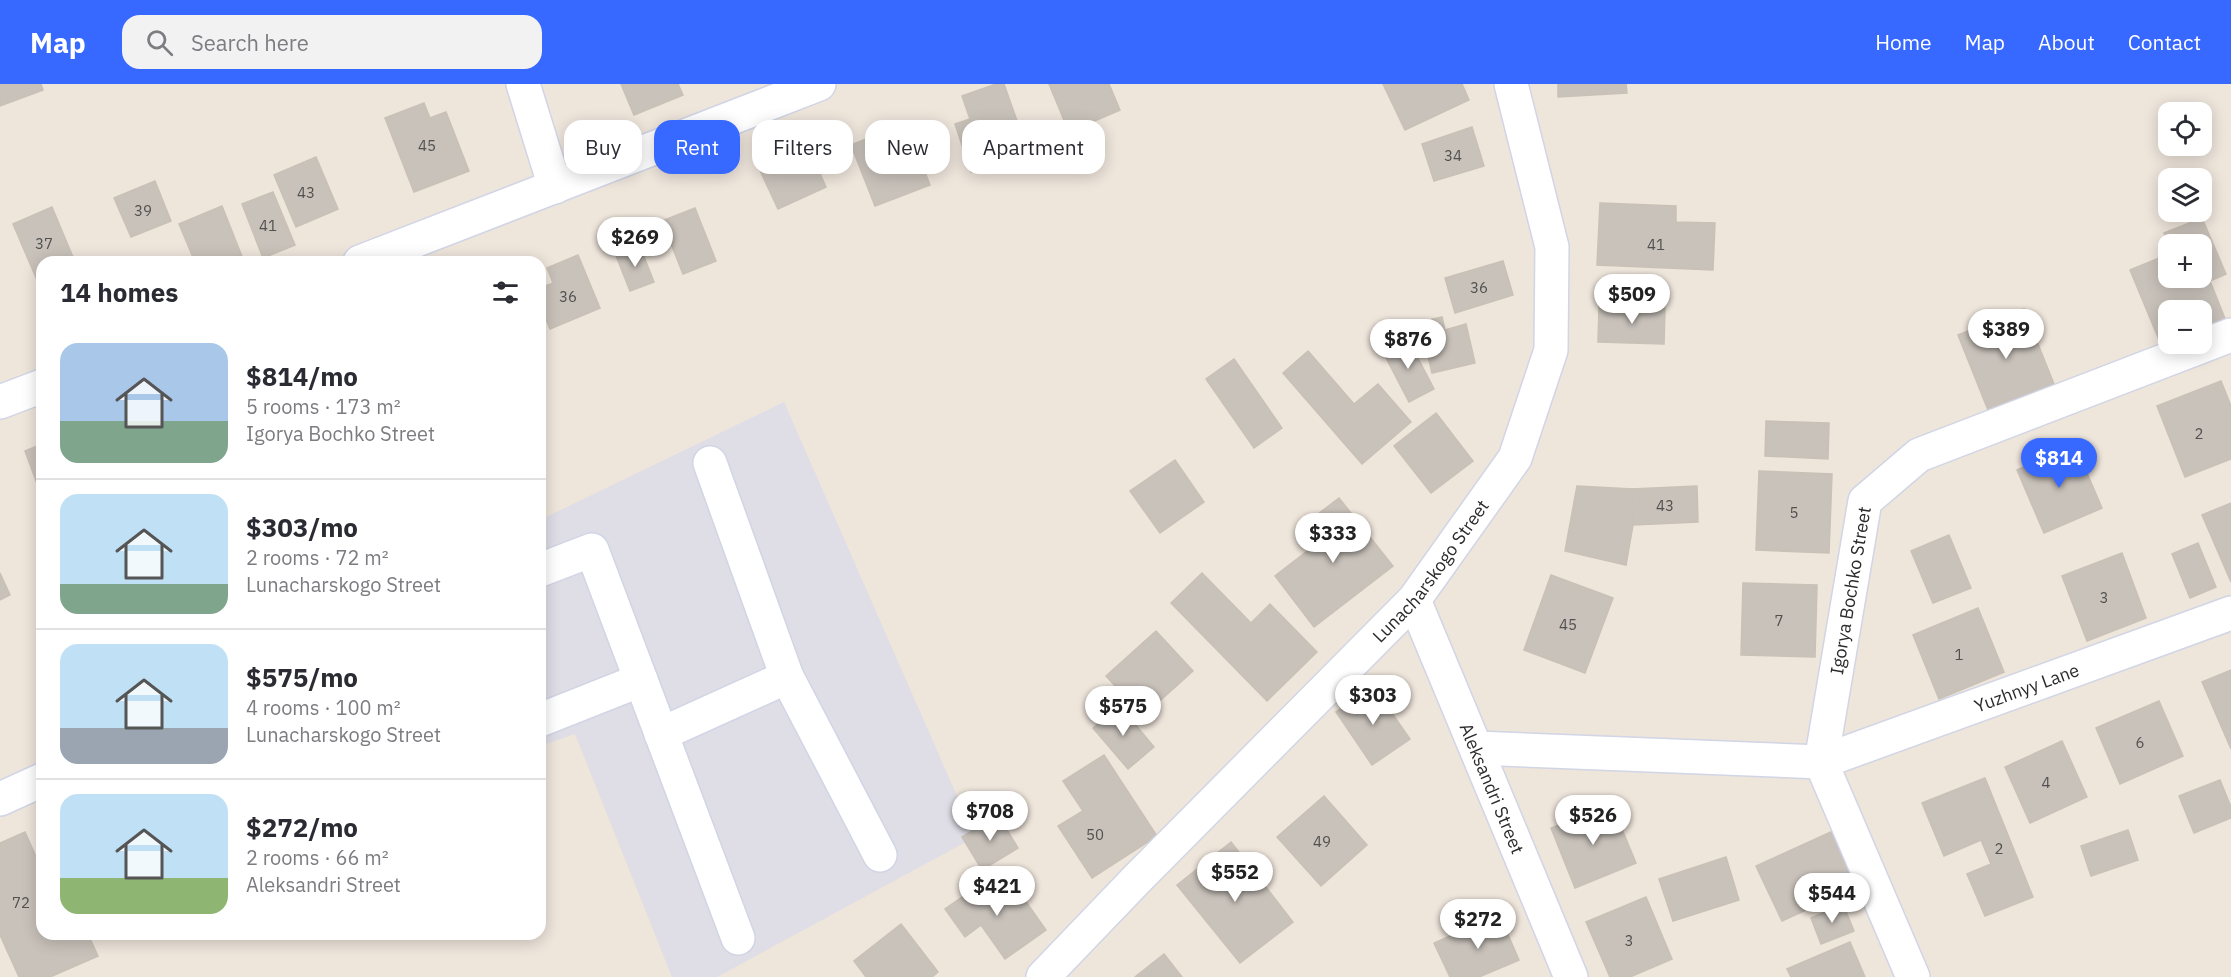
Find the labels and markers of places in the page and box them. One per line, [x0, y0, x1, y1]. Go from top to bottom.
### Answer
pin: $269 [599, 217, 671, 268]
pin: $509 [1596, 274, 1668, 325]
pin: $389 [1970, 309, 2042, 360]
pin: $876 [1372, 319, 1444, 370]
pin: $814 [2023, 438, 2095, 489]
pin: $333 [1297, 513, 1369, 564]
pin: $303 [1337, 675, 1409, 726]
pin: $575 [1087, 686, 1159, 737]
pin: $708 [954, 791, 1026, 842]
pin: $526 [1557, 795, 1629, 846]
pin: $552 [1199, 852, 1271, 903]
pin: $421 [961, 866, 1033, 917]
pin: $544 [1796, 873, 1868, 924]
pin: $272 [1442, 899, 1514, 950]

